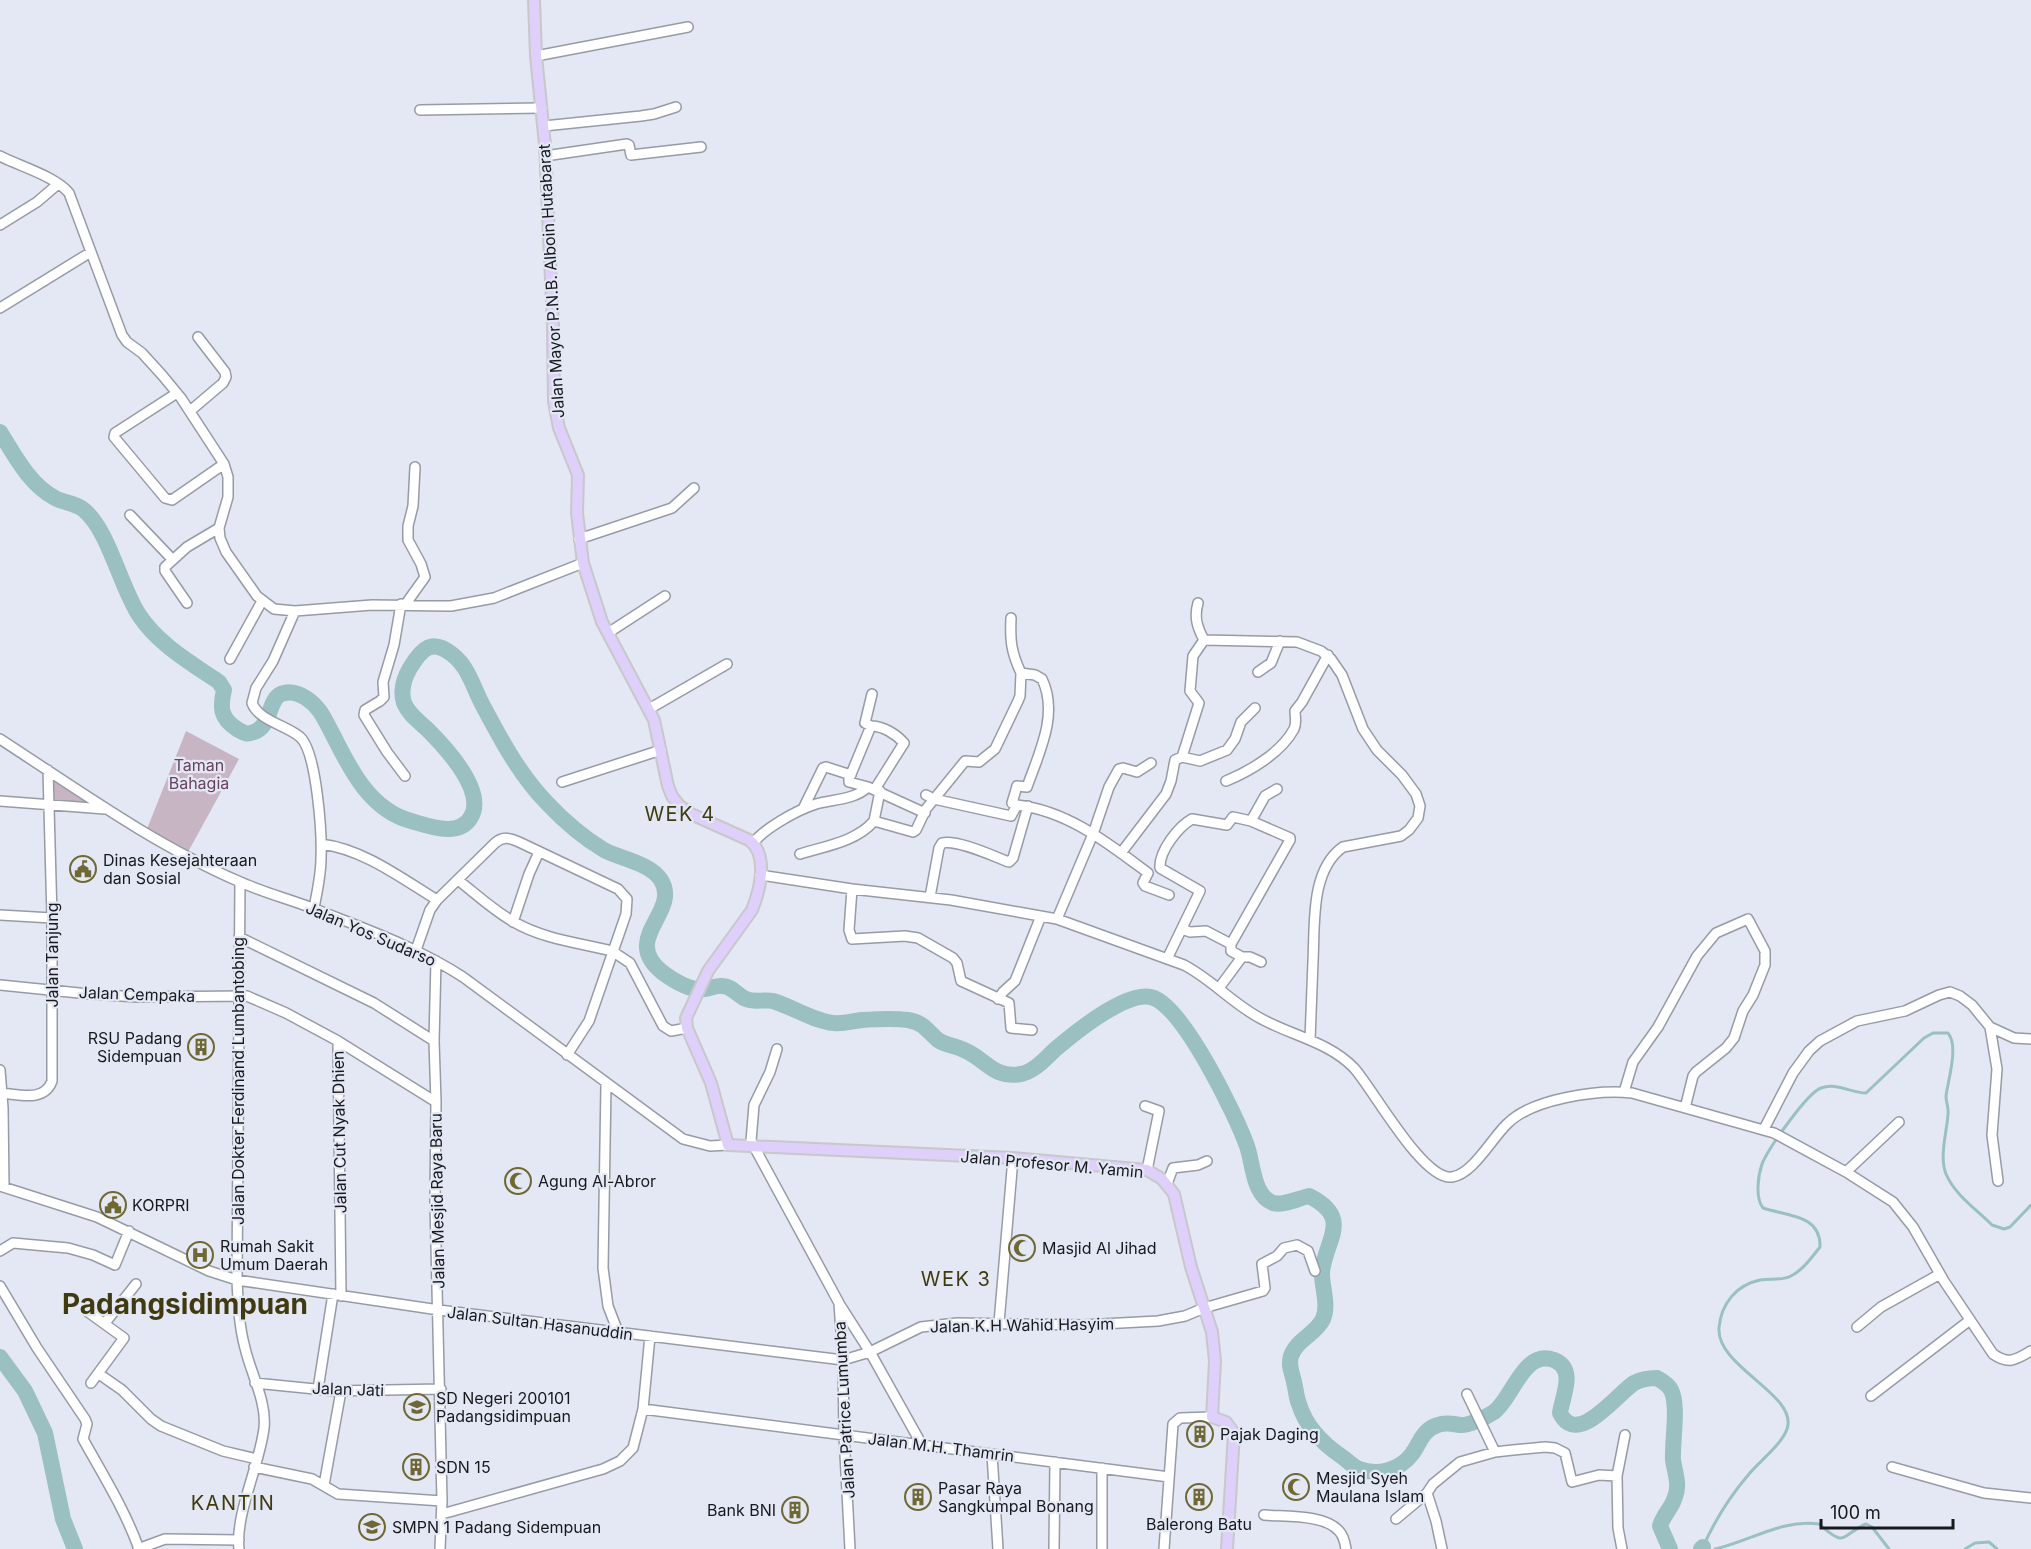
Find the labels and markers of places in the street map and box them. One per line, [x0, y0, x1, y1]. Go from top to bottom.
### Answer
place label: Dinas Kesejahteraan dan Sosial [103, 850, 257, 888]
public building icon: Dinas Kesejahteraan dan Sosial [68, 854, 98, 884]
place label: RSU Padang Sidempuan [88, 1028, 182, 1066]
building icon: RSU Padang Sidempuan [186, 1032, 216, 1062]
mosque icon: Agung Al-Abror [503, 1166, 533, 1196]
place label: Agung Al-Abror [538, 1171, 656, 1191]
public building icon: KORPRI [98, 1190, 128, 1220]
place label: KORPRI [132, 1195, 190, 1215]
mosque icon: Masjid Al Jihad [1007, 1233, 1037, 1263]
place label: Rumah Sakit Umum Daerah [220, 1236, 328, 1274]
place label: Masjid Al Jihad [1042, 1238, 1157, 1258]
hospital icon: Rumah Sakit Umum Daerah [185, 1240, 215, 1270]
place label: SD Negeri 200101 Padangsidimpuan [436, 1388, 571, 1426]
school or university icon: SD Negeri 200101 Padangsidimpuan [402, 1392, 432, 1422]
building icon: Pajak Daging [1185, 1419, 1215, 1449]
place label: Pajak Daging [1220, 1424, 1319, 1444]
building icon: SDN 15 [401, 1452, 431, 1482]
place label: SDN 15 [436, 1457, 491, 1477]
place label: Mesjid Syeh Maulana Islam [1316, 1468, 1424, 1506]
mosque icon: Mesjid Syeh Maulana Islam [1281, 1472, 1311, 1502]
place label: Pasar Raya Sangkumpal Bonang [938, 1478, 1094, 1516]
building icon: Pasar Raya Sangkumpal Bonang [903, 1482, 933, 1512]
building icon: Balerong Batu [1184, 1482, 1214, 1512]
building icon: Bank BNI [780, 1495, 810, 1525]
place label: Bank BNI [707, 1500, 776, 1520]
school or university icon: SMPN 1 Padang Sidempuan [357, 1512, 387, 1542]
place label: Balerong Batu [1146, 1514, 1252, 1534]
place label: SMPN 1 Padang Sidempuan [392, 1517, 601, 1537]

